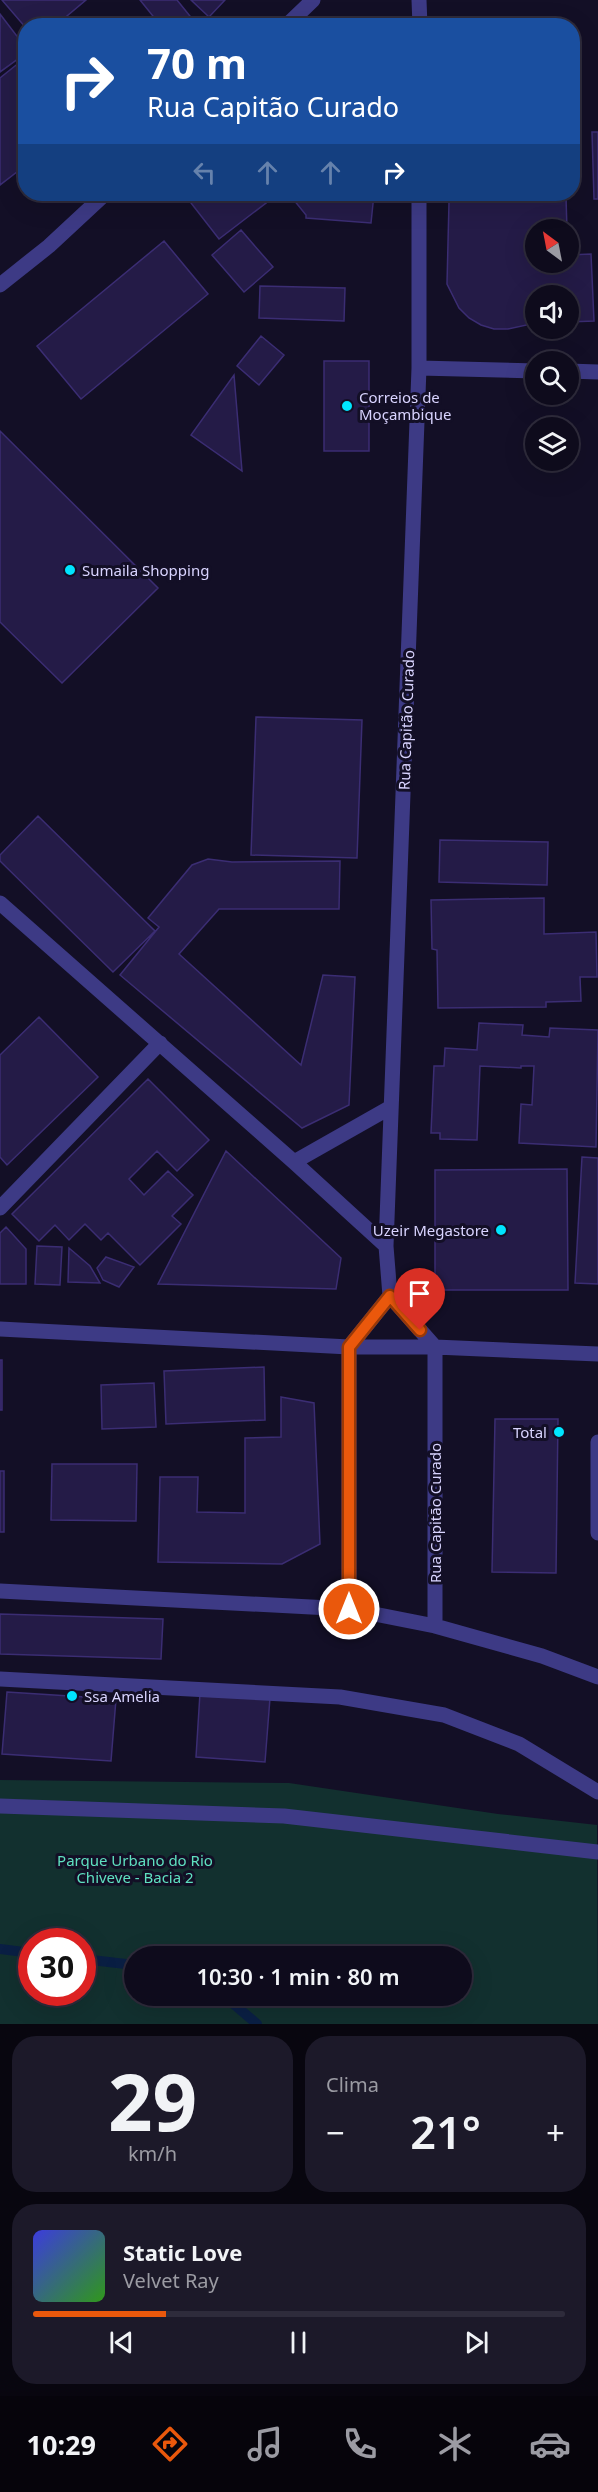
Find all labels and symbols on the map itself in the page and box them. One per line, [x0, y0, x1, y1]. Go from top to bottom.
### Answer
north arrow [525, 219, 579, 273]
place label: Correios de Moçambique [359, 387, 451, 424]
marker: Correios de Moçambique [340, 399, 354, 413]
place label: Sumaila Shopping [82, 560, 209, 580]
marker: Sumaila Shopping [63, 563, 77, 577]
street label: Rua Capitão Curado [394, 650, 418, 790]
place label: Uzeir Megastore [373, 1220, 489, 1240]
marker: Uzeir Megastore [494, 1223, 508, 1237]
pin [394, 1268, 445, 1330]
place label: Total [513, 1422, 547, 1442]
marker: Total [552, 1425, 566, 1439]
street label: Rua Capitão Curado [425, 1443, 445, 1583]
position arrow [317, 1577, 381, 1641]
place label: Ssa Amelia [84, 1686, 160, 1706]
marker: Ssa Amelia [65, 1689, 79, 1703]
park label: Parque Urbano do Rio Chiveve - Bacia 2 [57, 1850, 213, 1887]
speed limit sign: 30 [18, 1928, 96, 2006]

